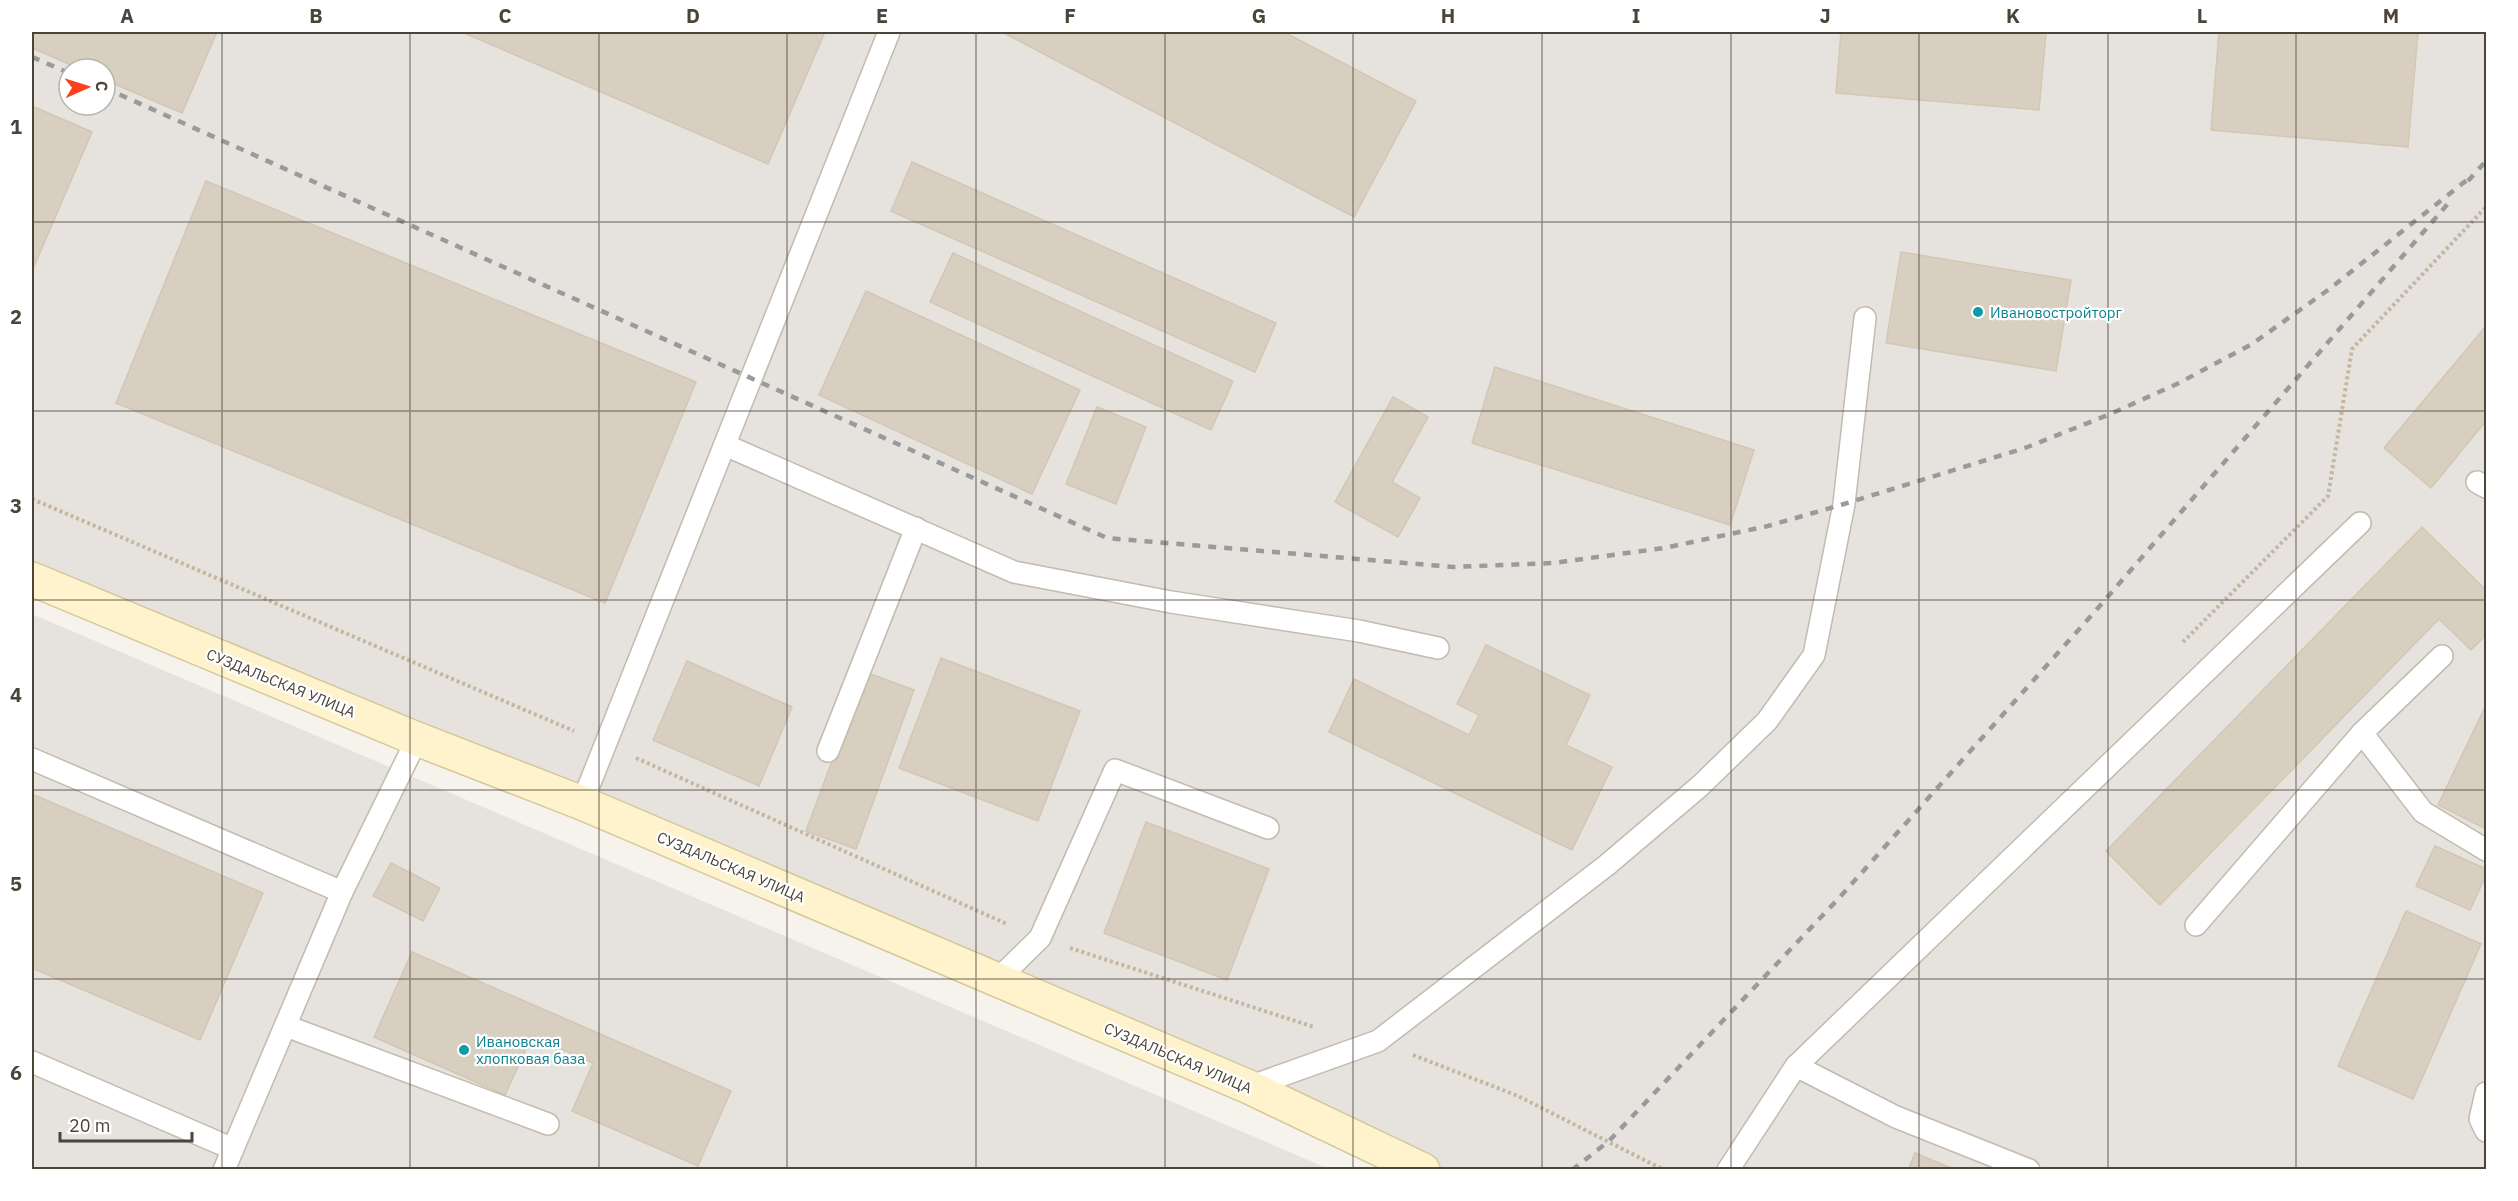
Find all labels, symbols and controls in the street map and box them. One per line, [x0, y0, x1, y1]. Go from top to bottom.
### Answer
text: A [120, 2, 134, 29]
text: B [309, 2, 323, 29]
text: C [498, 2, 512, 29]
text: D [686, 2, 700, 29]
text: E [876, 2, 888, 29]
text: F [1064, 2, 1076, 29]
text: G [1252, 2, 1266, 29]
text: H [1441, 2, 1455, 29]
text: I [1632, 2, 1640, 29]
text: J [1819, 2, 1831, 29]
text: K [2006, 2, 2020, 29]
text: L [2197, 2, 2207, 29]
text: M [2383, 2, 2399, 29]
north arrow [57, 57, 117, 117]
text: С [92, 80, 112, 92]
text: 1 [10, 113, 22, 140]
text: 2 [10, 303, 22, 330]
place label: Ивановостройторг [1990, 303, 2122, 322]
marker: Ивановостройторг [1971, 305, 1985, 319]
text: 3 [10, 492, 22, 519]
street label: СУЗДАЛЬСКАЯ УЛИЦА [204, 644, 359, 722]
text: 4 [10, 681, 22, 708]
street label: СУЗДАЛЬСКАЯ УЛИЦА [654, 827, 808, 907]
text: 5 [10, 870, 22, 897]
street label: СУЗДАЛЬСКАЯ УЛИЦА [1101, 1018, 1255, 1098]
place label: Ивановская хлопковая база [476, 1032, 585, 1068]
marker: Ивановская хлопковая база [457, 1043, 471, 1057]
text: 6 [10, 1059, 22, 1086]
scale bar [60, 1105, 192, 1143]
text: 20 m [69, 1114, 111, 1137]

